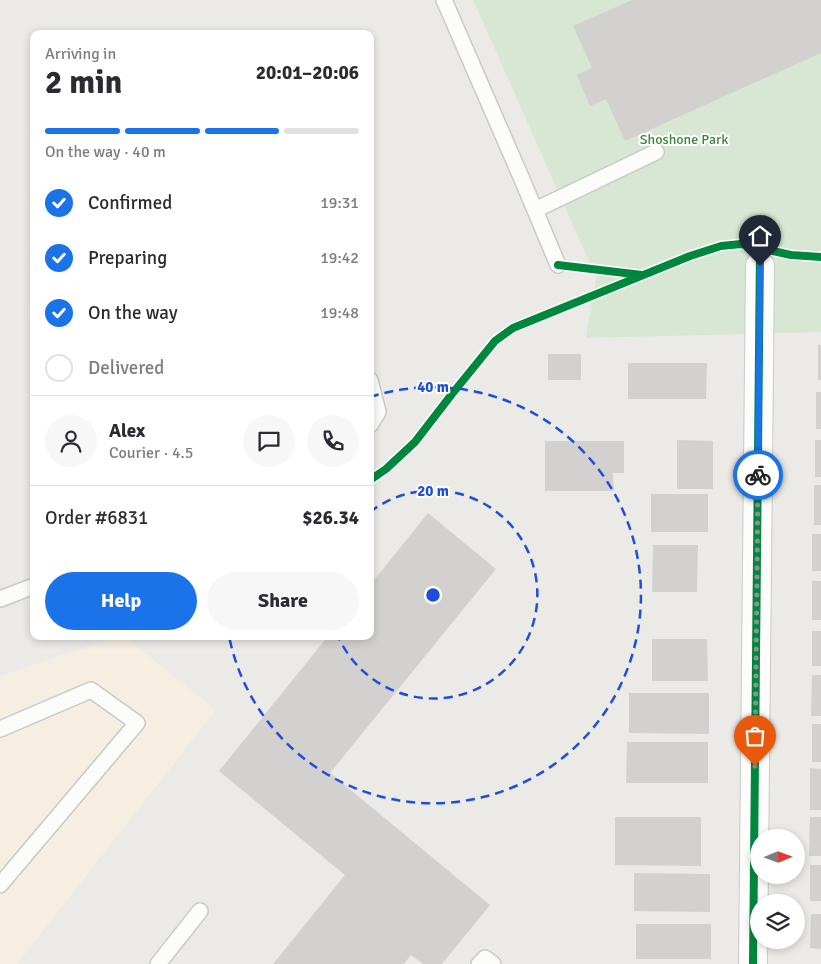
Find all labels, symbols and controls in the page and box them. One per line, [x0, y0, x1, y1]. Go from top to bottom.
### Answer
text: Arriving in [45, 44, 116, 64]
text: 20:01–20:06 [256, 61, 359, 85]
text: 2 min [45, 63, 122, 102]
park label: Shoshone Park [640, 131, 728, 148]
text: On the way · 40 m [45, 142, 166, 162]
icon: check [45, 189, 73, 217]
text: Confirmed [88, 191, 172, 215]
text: 19:31 [320, 193, 359, 213]
pin [739, 215, 781, 266]
icon: home [746, 222, 774, 250]
icon: check [45, 244, 73, 272]
text: Preparing [88, 246, 167, 270]
text: 19:42 [320, 248, 359, 268]
icon: check [45, 299, 73, 327]
text: On the way [88, 301, 178, 325]
text: 19:48 [320, 303, 359, 323]
text: Delivered [88, 356, 164, 380]
text: 40 m [417, 378, 449, 396]
button: person [45, 415, 97, 467]
button: chat [243, 415, 295, 467]
button: phone [307, 415, 359, 467]
text: Alex [109, 419, 145, 443]
text: Courier · 4.5 [109, 443, 193, 463]
courier [733, 450, 783, 500]
icon: bike [744, 461, 772, 489]
text: 20 m [417, 482, 449, 500]
text: Order #6831 [45, 506, 148, 530]
text: $26.34 [302, 506, 359, 530]
button: Help [45, 572, 197, 630]
button: Share [207, 572, 359, 630]
centre of rings [424, 586, 442, 604]
pin [734, 715, 776, 766]
icon: bag [741, 722, 769, 750]
north arrow [750, 829, 805, 884]
map controls [750, 829, 805, 949]
button: layers [750, 894, 805, 949]

